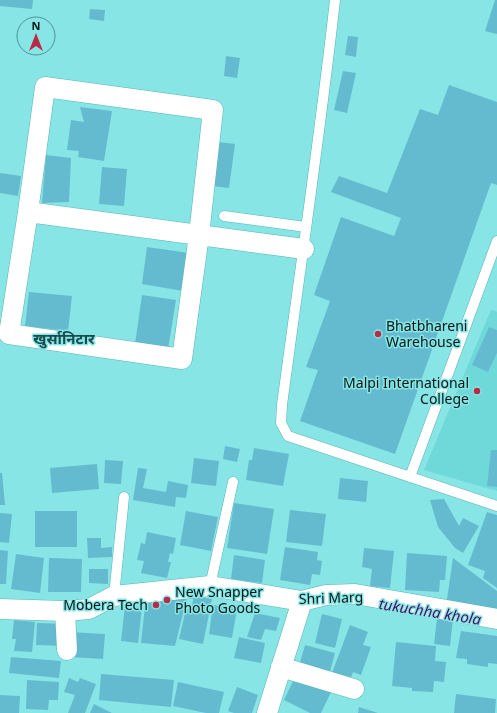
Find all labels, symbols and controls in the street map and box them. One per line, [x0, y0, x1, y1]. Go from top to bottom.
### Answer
north arrow [16, 16, 56, 56]
text: N [32, 18, 40, 33]
place label: Bhatbhareni Warehouse [386, 316, 467, 351]
district label: खुर्सानिटार [33, 328, 95, 349]
marker: Bhatbhareni Warehouse [373, 329, 383, 339]
place label: Malpi International College [343, 373, 469, 408]
marker: Malpi International College [472, 386, 482, 396]
place label: New Snapper Photo Goods [175, 582, 263, 617]
street label: Shri Marg [299, 587, 363, 608]
water label: tukuchha khola [378, 593, 483, 629]
place label: Mobera Tech [63, 595, 148, 614]
marker: New Snapper Photo Goods [162, 595, 172, 605]
marker: Mobera Tech [151, 600, 161, 610]

